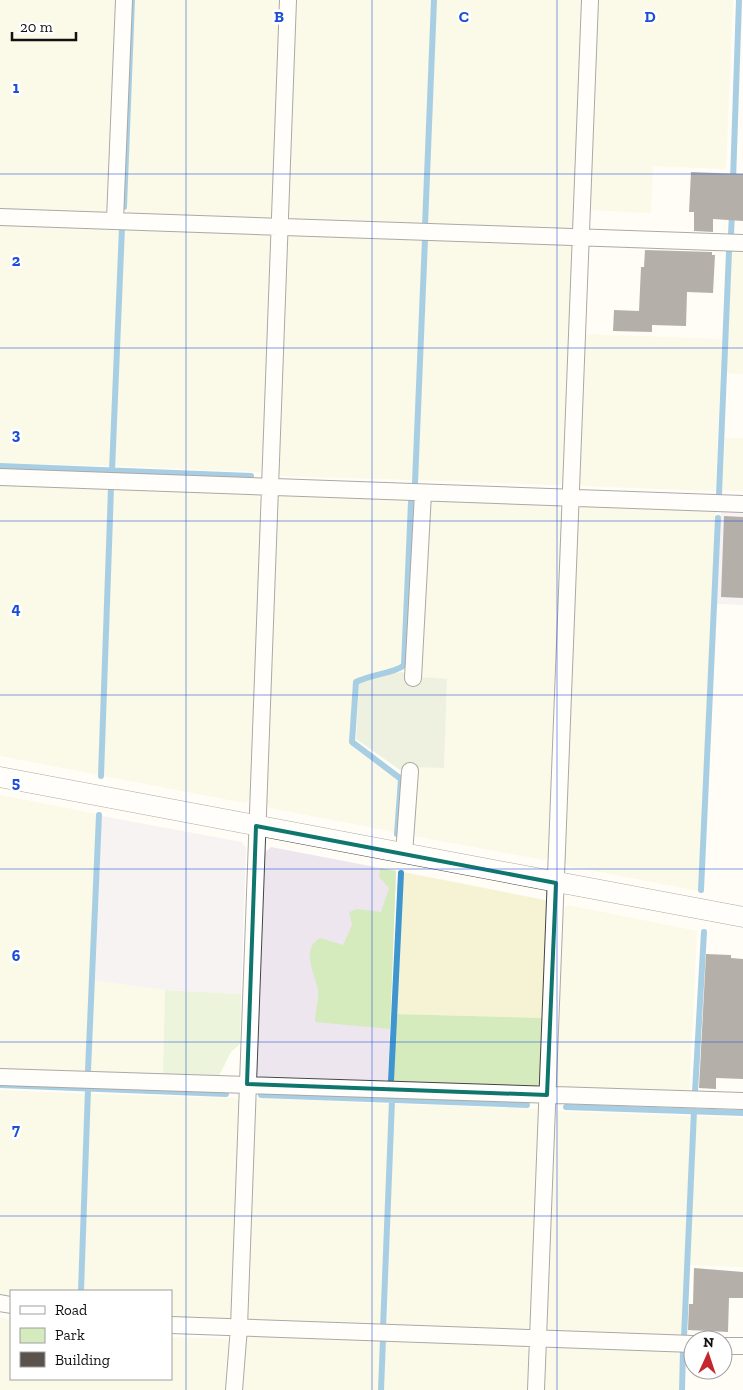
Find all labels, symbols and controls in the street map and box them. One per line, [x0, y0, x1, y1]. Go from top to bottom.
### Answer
text: B [274, 7, 284, 26]
text: C [459, 7, 469, 26]
text: D [644, 7, 656, 26]
scale bar [12, 10, 76, 42]
text: 20 m [20, 18, 53, 36]
text: 1 [13, 78, 20, 97]
text: 2 [12, 251, 21, 270]
text: 3 [12, 425, 21, 444]
text: 4 [11, 599, 21, 618]
text: 5 [12, 773, 20, 792]
text: 6 [12, 946, 21, 965]
text: 7 [12, 1120, 20, 1139]
legend [10, 1290, 172, 1380]
text: Road [55, 1301, 88, 1319]
text: Park [55, 1326, 85, 1344]
north arrow [683, 1330, 733, 1380]
text: N [703, 1334, 715, 1351]
text: Building [55, 1351, 110, 1369]

